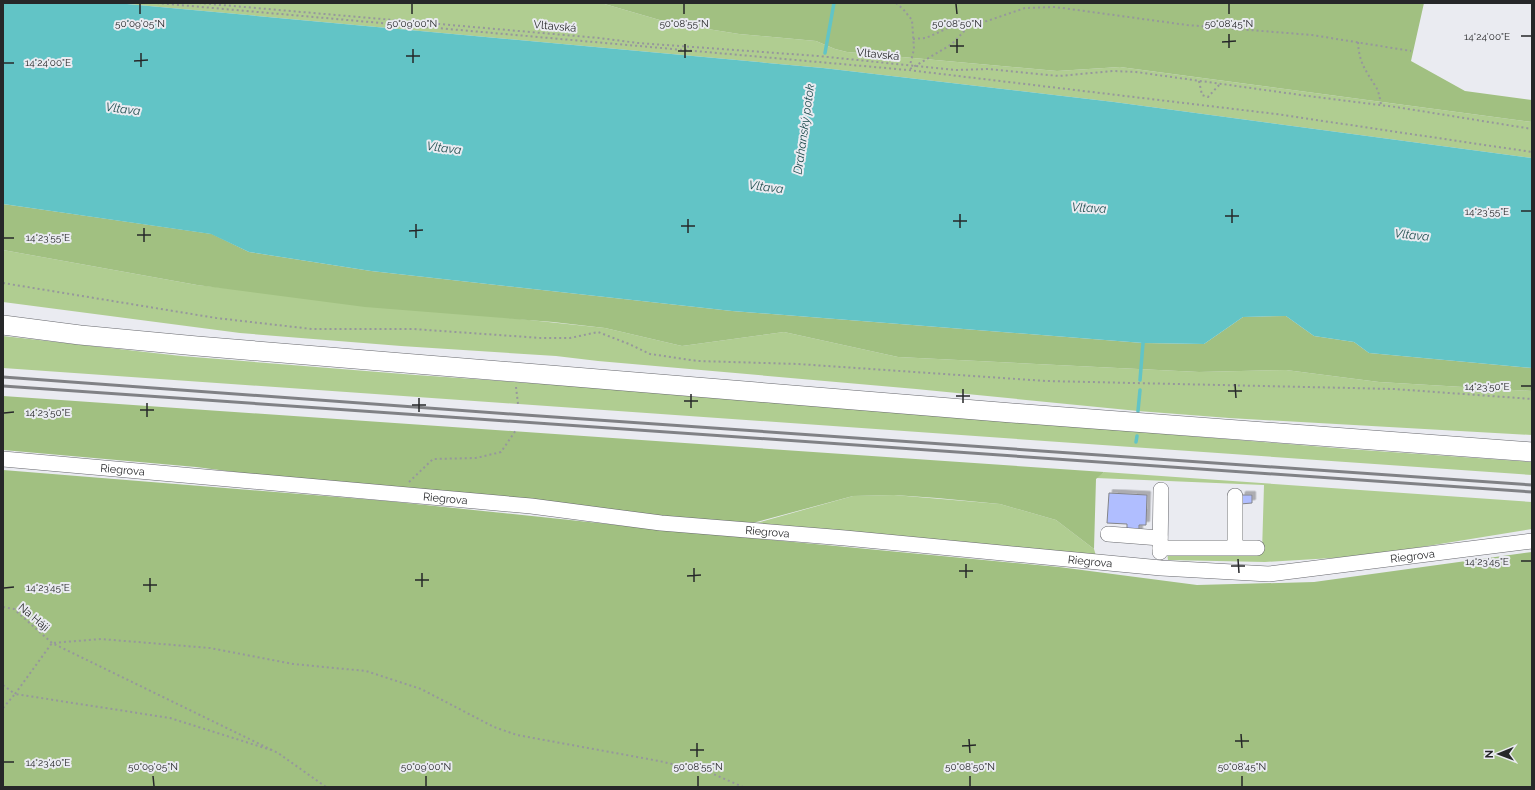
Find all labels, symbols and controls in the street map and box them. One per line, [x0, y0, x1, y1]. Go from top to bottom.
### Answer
text: 50°09'05"N [115, 18, 165, 29]
text: 50°09'00"N [387, 18, 437, 29]
street label: Vltavská [533, 18, 577, 35]
text: 50°08'55"N [659, 18, 709, 29]
text: 50°08'50"N [932, 18, 982, 29]
text: 50°08'45"N [1205, 18, 1253, 29]
text: 14°24'00"E [1464, 31, 1510, 42]
street label: Vltavská [856, 46, 900, 63]
text: 14°24'00"E [25, 57, 71, 68]
water label: Drahanský potok [791, 82, 817, 175]
water label: Vltava [105, 100, 141, 118]
water label: Vltava [426, 139, 462, 157]
water label: Vltava [748, 178, 784, 196]
water label: Vltava [1071, 200, 1107, 216]
text: 14°23'55"E [1465, 206, 1509, 217]
water label: Vltava [1394, 226, 1430, 244]
text: 14°23'55"E [26, 232, 70, 243]
text: 14°23'50"E [1464, 381, 1510, 392]
text: 14°23'50"E [25, 407, 71, 418]
street label: Riegrova [100, 462, 145, 479]
street label: Riegrova [422, 490, 468, 507]
street label: Riegrova [745, 524, 790, 540]
street label: Riegrova [1390, 547, 1435, 566]
street label: Riegrova [1067, 553, 1113, 570]
text: 14°23'45"E [1465, 556, 1509, 567]
text: 14°23'45"E [26, 582, 70, 593]
street label: Na Háji [16, 601, 52, 634]
north arrow [1479, 734, 1519, 774]
text: N [1483, 750, 1496, 758]
text: 14°23'40"E [26, 757, 70, 768]
text: 50°09'05"N [128, 761, 178, 772]
text: 50°09'00"N [401, 761, 451, 772]
text: 50°08'55"N [673, 761, 723, 772]
text: 50°08'50"N [945, 761, 995, 772]
text: 50°08'45"N [1218, 761, 1266, 772]

